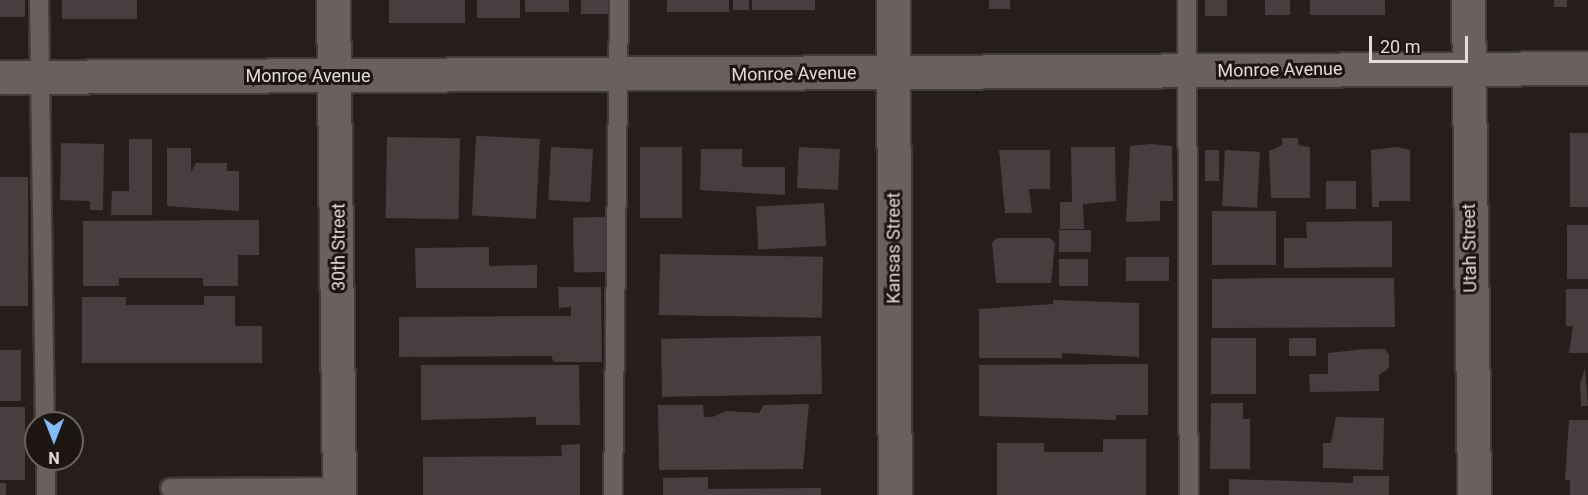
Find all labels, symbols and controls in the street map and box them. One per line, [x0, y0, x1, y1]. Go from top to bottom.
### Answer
scale bar [1372, 24, 1471, 62]
text: 20 m [1380, 36, 1420, 57]
street label: Monroe Avenue [1217, 58, 1343, 82]
street label: Monroe Avenue [731, 62, 857, 86]
street label: Monroe Avenue [246, 65, 370, 87]
street label: Kansas Street [883, 192, 905, 304]
street label: 30th Street [328, 203, 350, 291]
street label: Utah Street [1458, 203, 1482, 293]
north arrow [24, 411, 84, 471]
text: N [48, 448, 60, 467]

